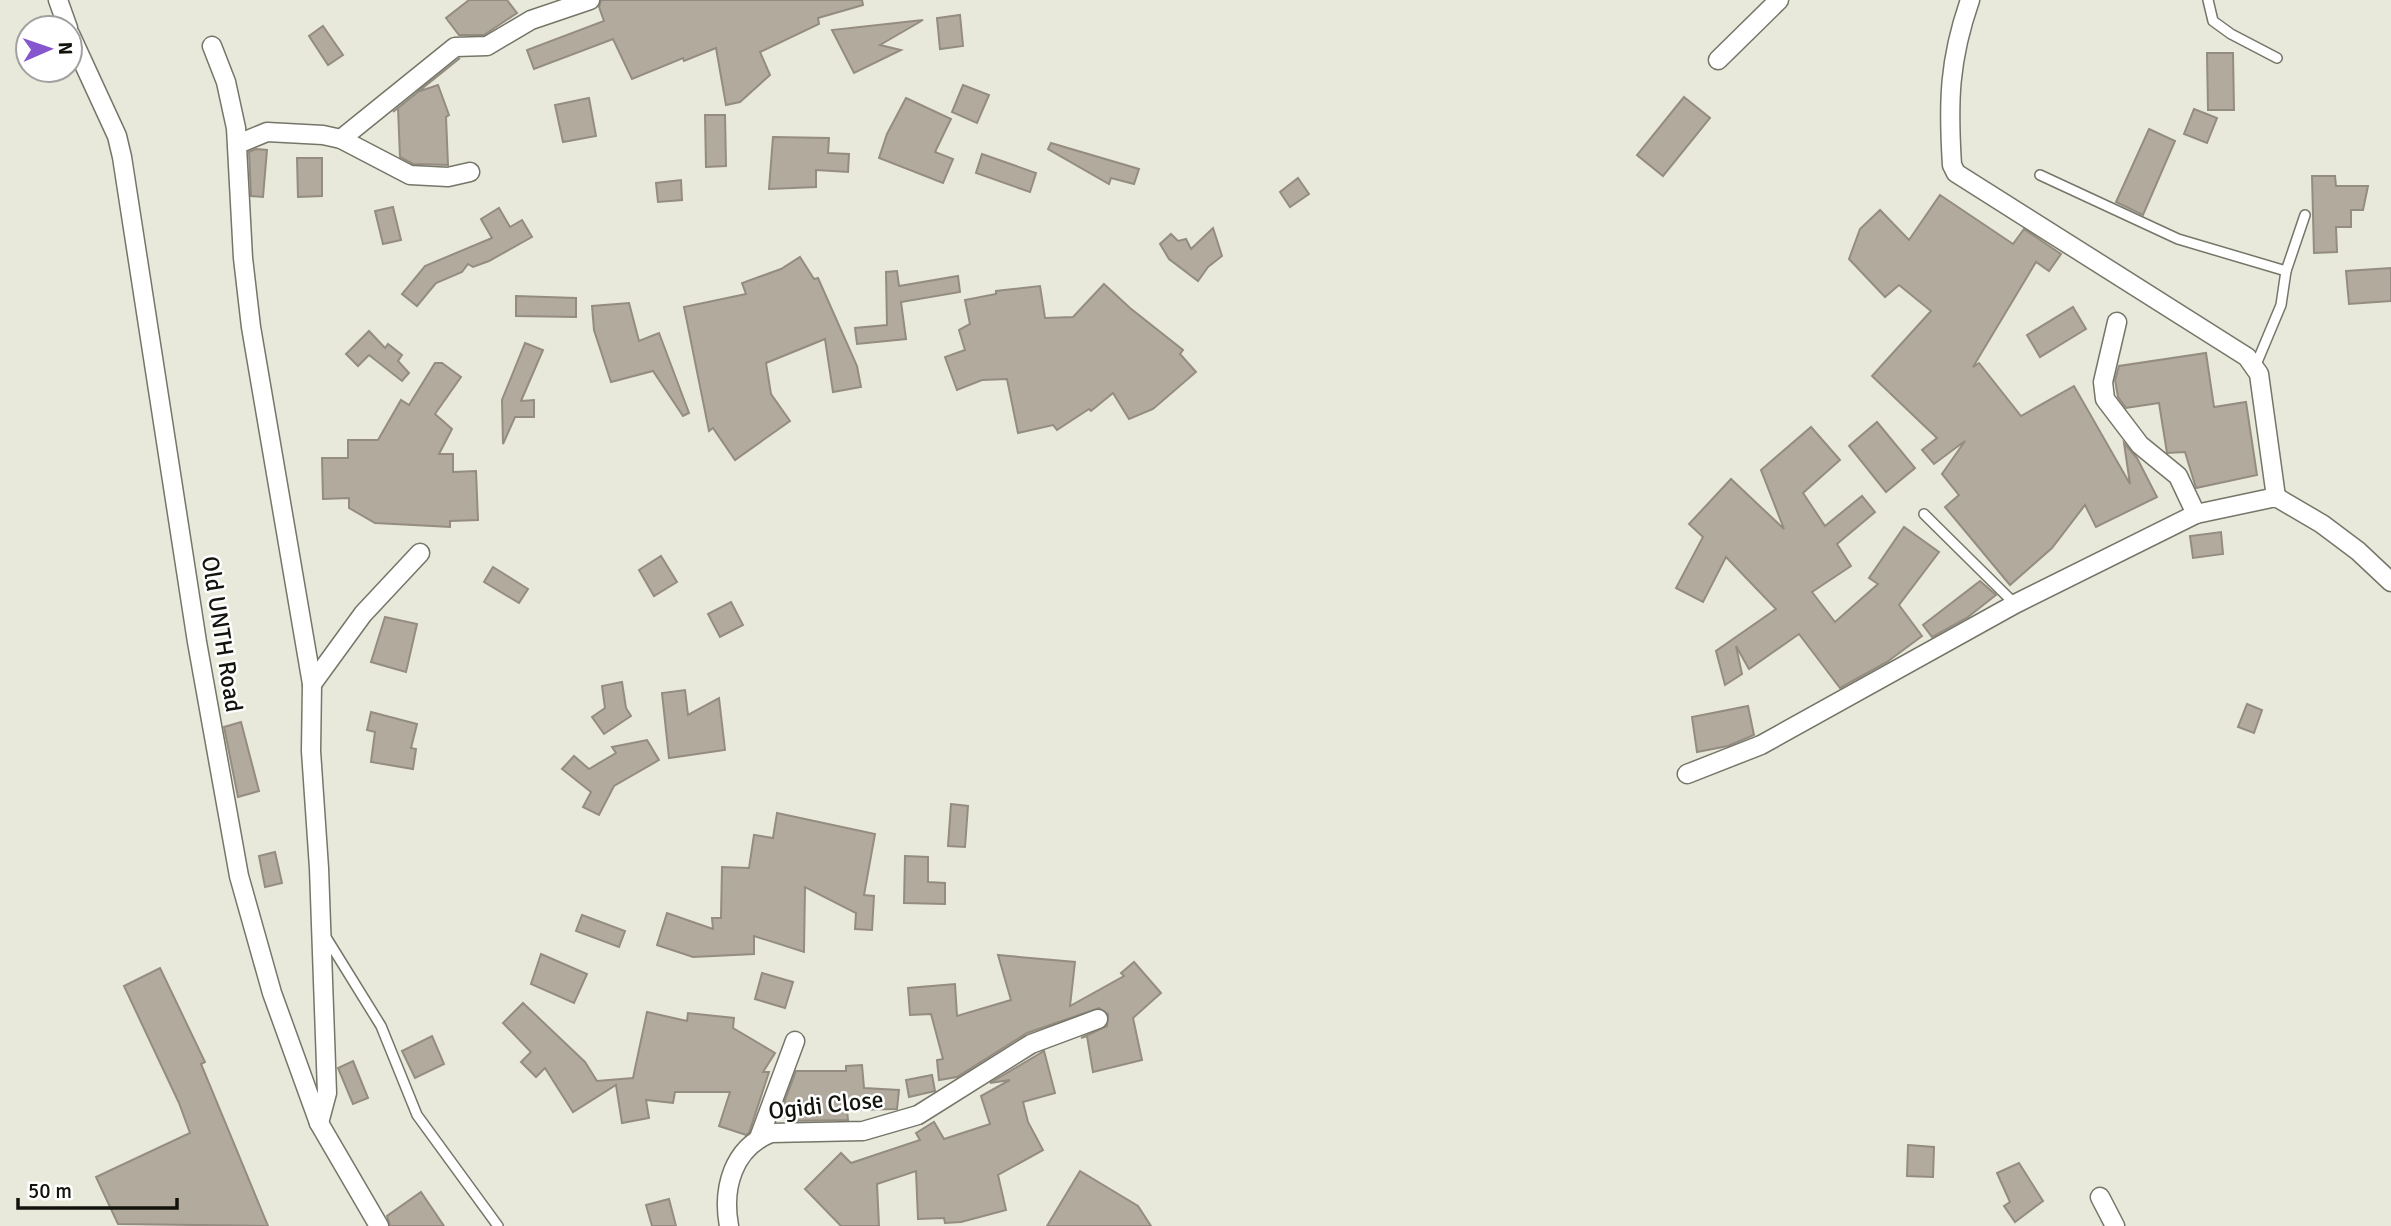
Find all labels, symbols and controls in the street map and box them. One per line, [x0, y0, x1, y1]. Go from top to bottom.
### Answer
north arrow [14, 14, 84, 84]
text: N [53, 41, 77, 55]
street label: Old UNTH Road [195, 554, 249, 714]
street label: Ogidi Close [767, 1084, 885, 1126]
scale bar [18, 1166, 177, 1210]
text: 50 m [28, 1178, 72, 1204]

